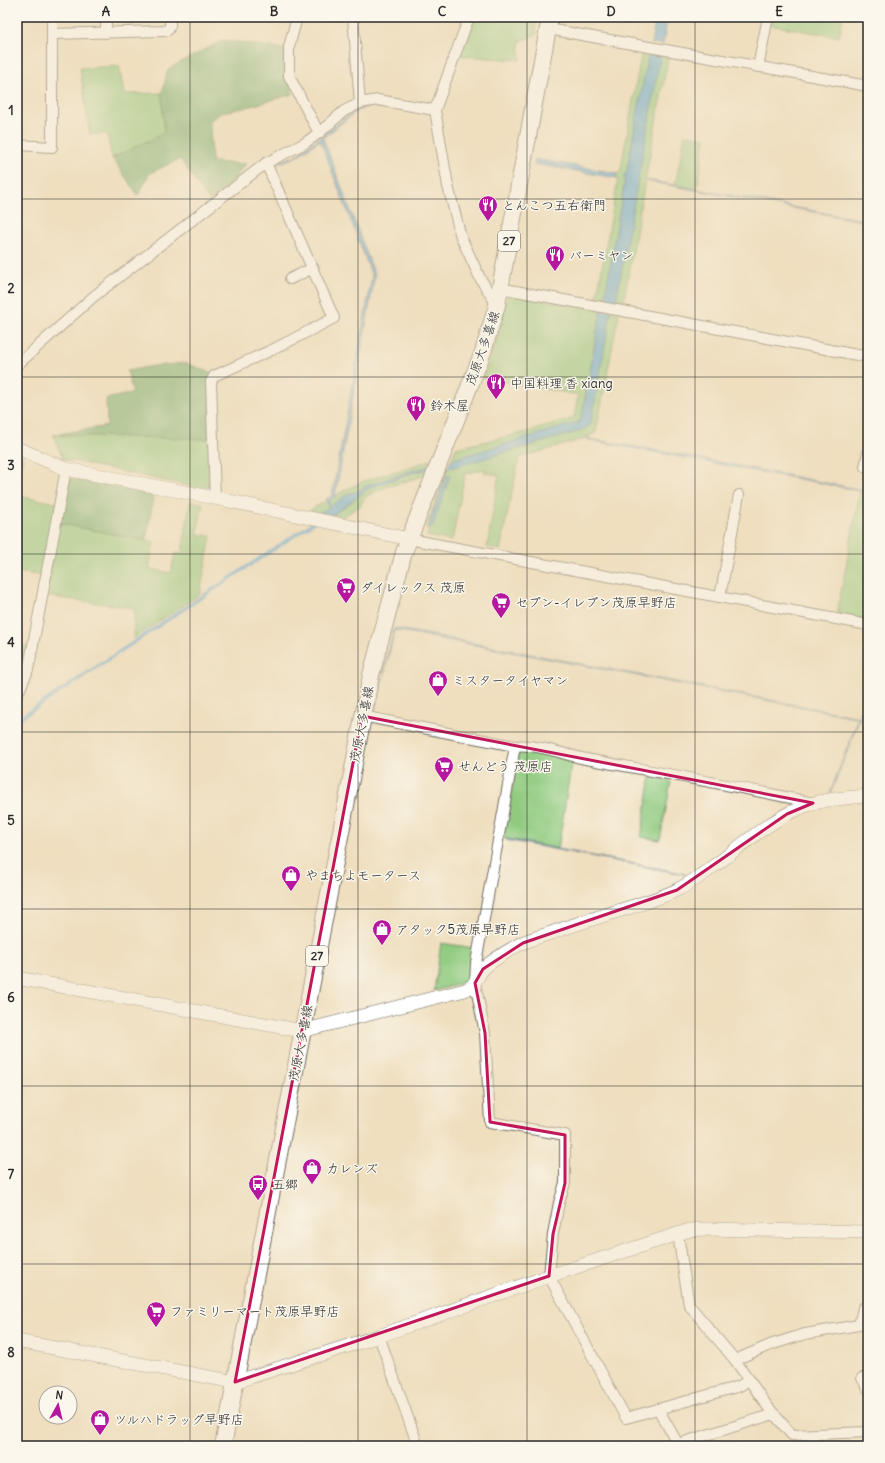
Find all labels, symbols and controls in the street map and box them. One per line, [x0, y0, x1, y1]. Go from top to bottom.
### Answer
text: A [102, 3, 111, 20]
text: B [270, 3, 279, 20]
text: C [438, 3, 447, 20]
text: D [606, 3, 616, 20]
text: E [775, 3, 783, 20]
text: 1 [8, 102, 14, 119]
restaurant icon: とんこつ五右衛門 [477, 194, 499, 222]
place label: とんこつ五右衛門 [502, 197, 606, 214]
road number: 27 [498, 231, 520, 251]
restaurant icon: バーミヤン [544, 244, 566, 272]
place label: バーミヤン [569, 247, 634, 264]
text: 2 [7, 280, 15, 297]
street label: 茂原大多喜線 [462, 308, 504, 388]
restaurant icon: 中国料理 香 xiang [485, 372, 507, 400]
place label: 中国料理 香 xiang [510, 375, 613, 392]
restaurant icon: 鈴木屋 [405, 394, 427, 422]
place label: 鈴木屋 [430, 397, 469, 414]
text: 3 [7, 457, 15, 474]
supermarket icon: ダイレックス 茂原 [335, 576, 357, 604]
place label: ダイレックス 茂原 [360, 579, 466, 596]
supermarket icon: セブン-イレブン茂原早野店 [490, 591, 512, 619]
place label: セブン-イレブン茂原早野店 [515, 594, 677, 611]
text: 4 [7, 634, 15, 651]
shop icon: ミスタータイヤマン [427, 669, 449, 697]
place label: ミスタータイヤマン [452, 672, 568, 689]
street label: 茂原大多喜線 [346, 683, 377, 764]
supermarket icon: せんどう 茂原店 [433, 755, 455, 783]
place label: せんどう 茂原店 [458, 758, 552, 775]
text: 5 [7, 812, 15, 829]
shop icon: やまちよモータース [280, 864, 302, 892]
place label: やまちよモータース [305, 867, 421, 884]
shop icon: アタック5茂原早野店 [371, 918, 393, 946]
place label: アタック5茂原早野店 [396, 921, 520, 938]
road number: 27 [306, 946, 328, 966]
text: 6 [7, 989, 15, 1006]
street label: 茂原大多喜線 [285, 1002, 316, 1083]
shop icon: カレンズ [301, 1157, 323, 1185]
place label: カレンズ [326, 1160, 378, 1177]
text: 7 [8, 1166, 15, 1183]
bus stop icon: 五郷 [247, 1173, 269, 1201]
place label: 五郷 [272, 1176, 298, 1193]
supermarket icon: ファミリーマート茂原早野店 [145, 1300, 167, 1328]
place label: ファミリーマート茂原早野店 [170, 1303, 339, 1320]
text: 8 [7, 1344, 15, 1361]
north arrow [38, 1385, 78, 1425]
text: N [55, 1388, 64, 1403]
shop icon: ツルハドラッグ早野店 [89, 1408, 111, 1436]
place label: ツルハドラッグ早野店 [114, 1411, 243, 1428]

